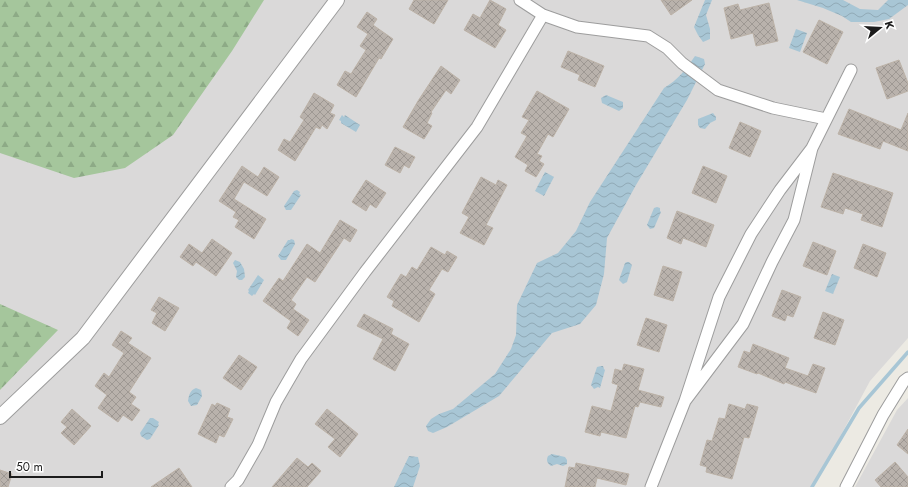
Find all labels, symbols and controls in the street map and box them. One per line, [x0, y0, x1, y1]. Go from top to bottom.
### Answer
north arrow [860, 8, 900, 48]
text: K [881, 19, 898, 31]
scale bar [10, 453, 102, 479]
text: 50 m [16, 458, 43, 476]

